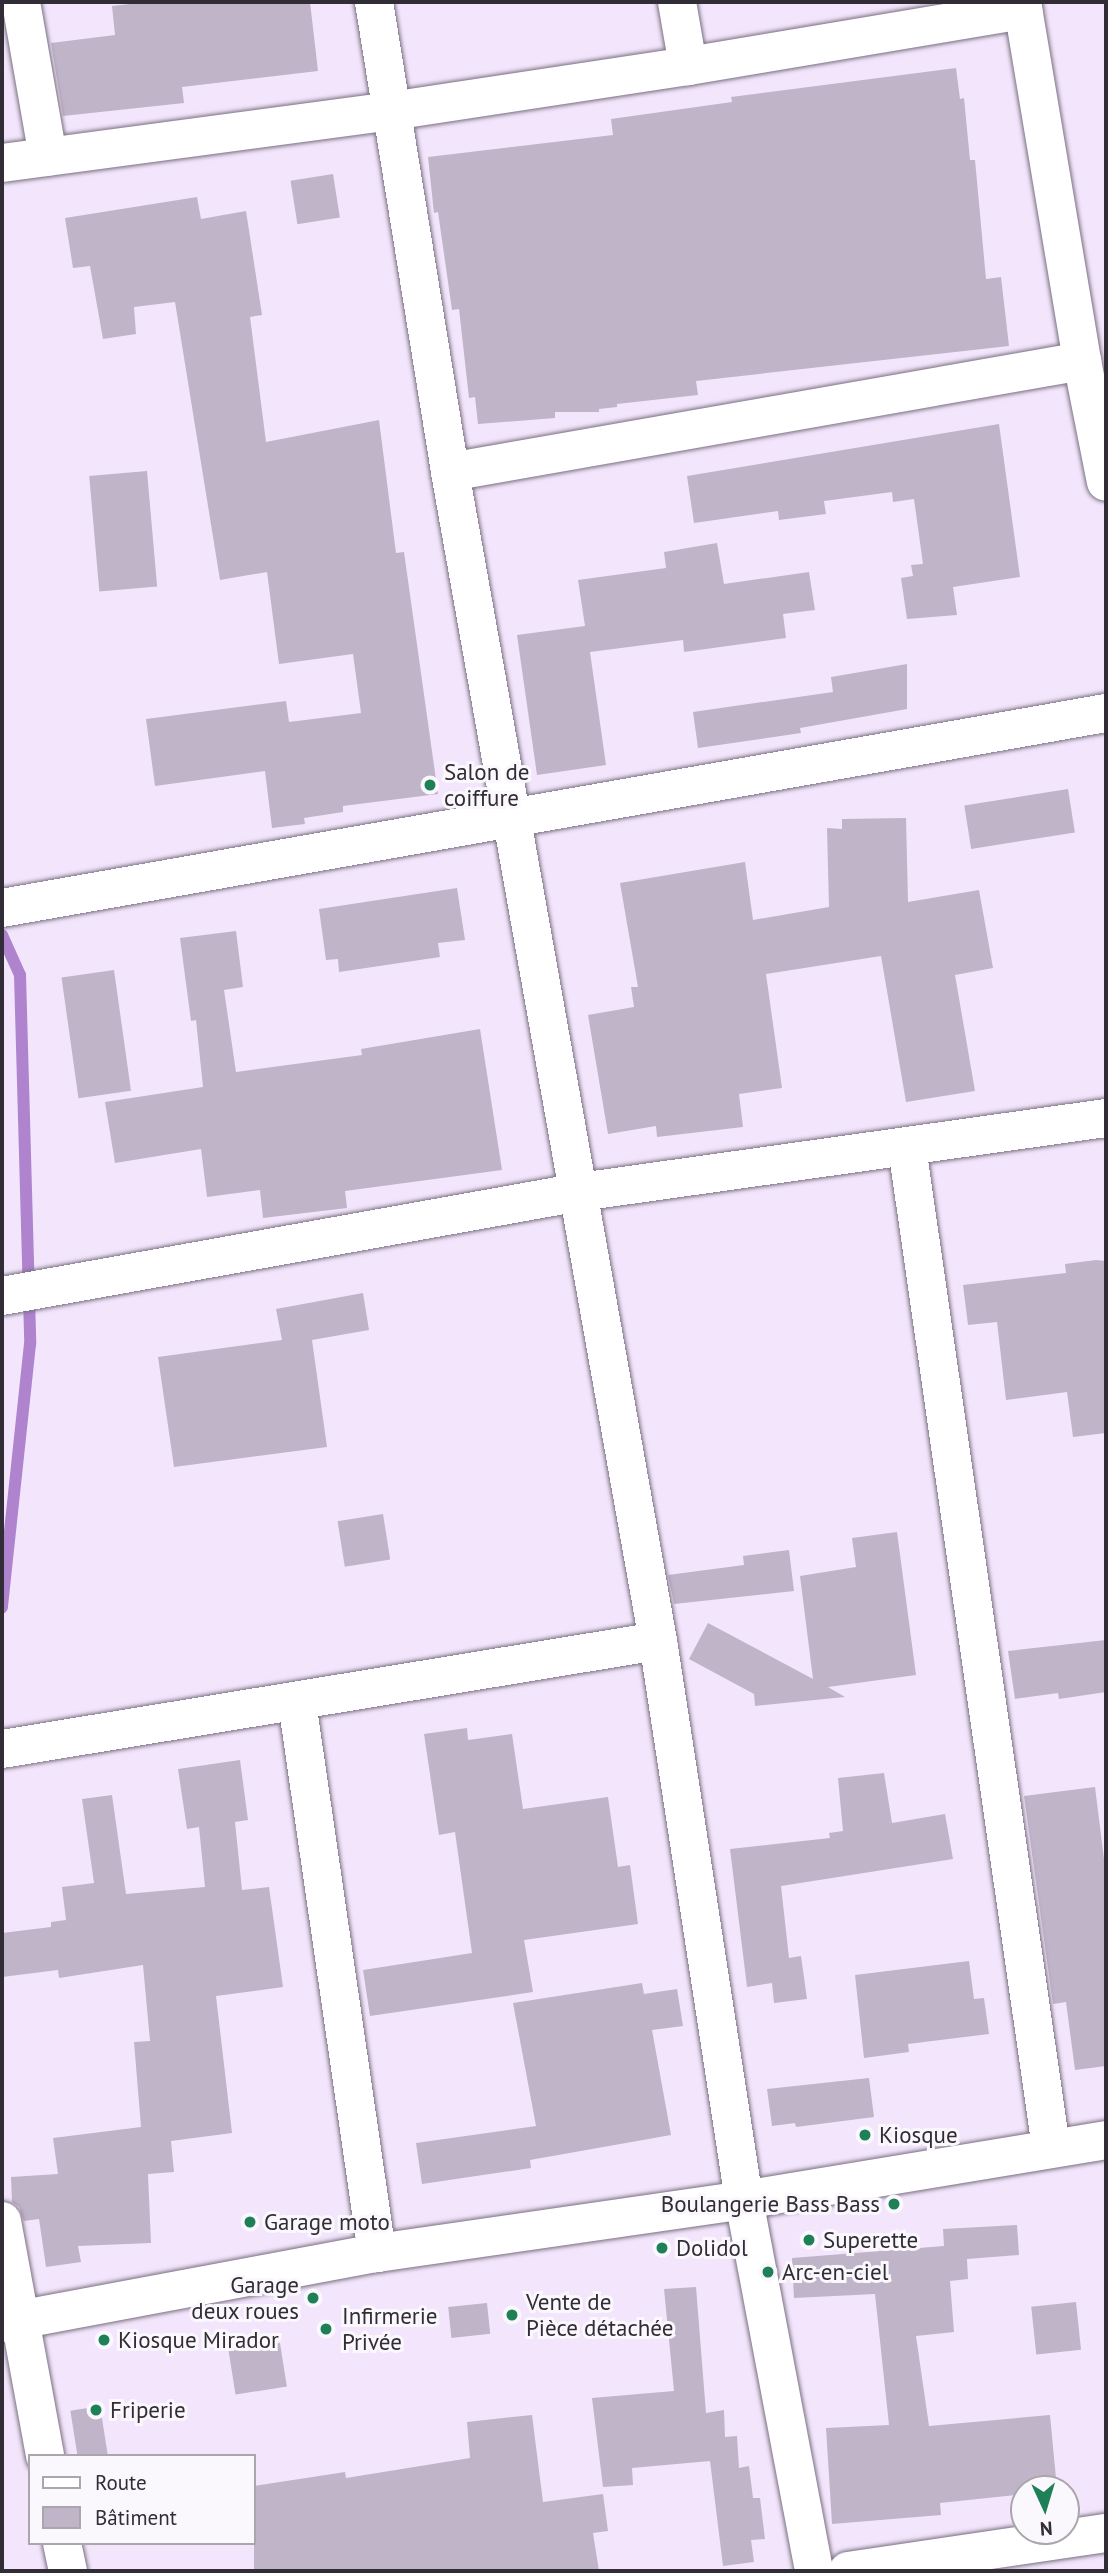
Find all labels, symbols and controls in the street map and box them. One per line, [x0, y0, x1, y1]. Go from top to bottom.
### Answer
place label: Salon de coiffure [444, 758, 529, 812]
marker: Salon de coiffure [422, 777, 438, 793]
place label: Kiosque [879, 2121, 958, 2149]
marker: Kiosque [857, 2127, 873, 2143]
place label: Boulangerie Bass Bass [661, 2190, 880, 2218]
marker: Boulangerie Bass Bass [886, 2196, 902, 2212]
place label: Garage moto [264, 2208, 390, 2236]
marker: Garage moto [242, 2214, 258, 2230]
place label: Superette [823, 2226, 918, 2254]
marker: Superette [801, 2232, 817, 2248]
place label: Dolidol [676, 2234, 748, 2262]
marker: Dolidol [654, 2240, 670, 2256]
place label: Arc-en-ciel [782, 2258, 888, 2286]
marker: Arc-en-ciel [760, 2264, 776, 2280]
place label: Garage deux roues [191, 2271, 299, 2325]
place label: Vente de Pièce détachée [526, 2288, 673, 2342]
marker: Garage deux roues [305, 2290, 321, 2306]
place label: Infirmerie Privée [342, 2302, 438, 2356]
marker: Vente de Pièce détachée [504, 2307, 520, 2323]
marker: Infirmerie Privée [316, 2319, 336, 2339]
place label: Kiosque Mirador [118, 2326, 279, 2354]
marker: Kiosque Mirador [96, 2332, 112, 2348]
place label: Friperie [110, 2396, 186, 2424]
marker: Friperie [88, 2402, 104, 2418]
legend [28, 2454, 256, 2545]
text: Route [95, 2469, 147, 2496]
north arrow [1010, 2475, 1080, 2545]
text: Bâtiment [95, 2504, 177, 2531]
text: N [1039, 2517, 1053, 2541]

